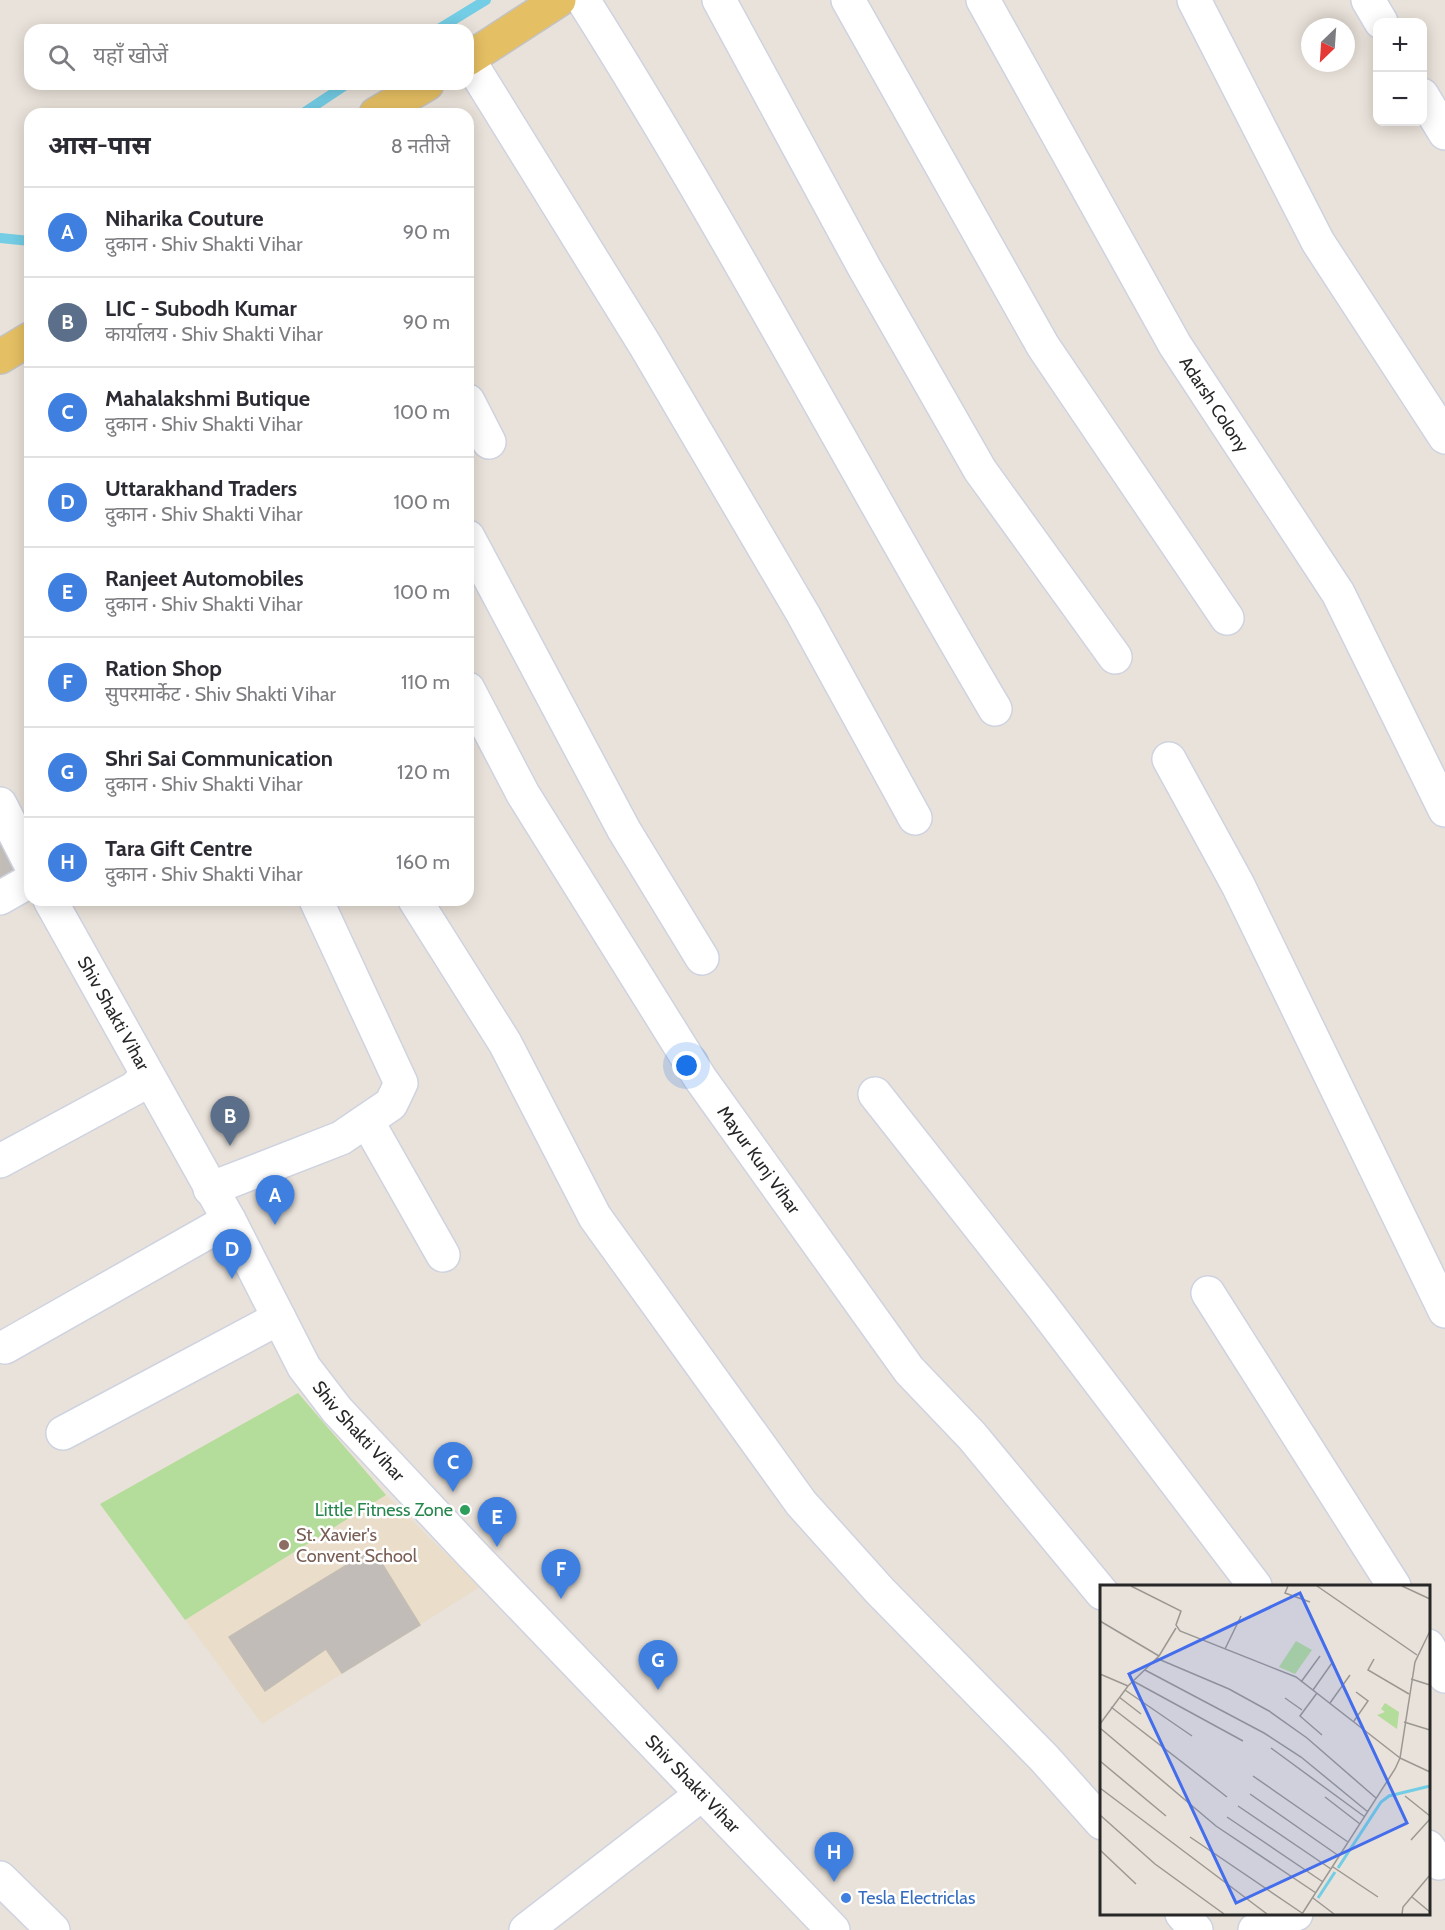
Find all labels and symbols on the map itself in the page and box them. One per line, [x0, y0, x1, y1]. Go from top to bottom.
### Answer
north arrow [1301, 18, 1355, 72]
street label: Adarsh Colony [1175, 352, 1254, 457]
street label: Shiv Shakti Vihar [73, 952, 154, 1075]
your location [672, 1051, 701, 1080]
pin: B [210, 1096, 250, 1146]
street label: Mayur Kunj Vihar [712, 1102, 805, 1219]
pin: A [256, 1176, 294, 1225]
pin: D [212, 1230, 252, 1279]
street label: Shiv Shakti Vihar [308, 1377, 409, 1486]
pin: C [434, 1442, 472, 1492]
pin: E [478, 1498, 516, 1547]
place label: Little Fitness Zone [315, 1499, 453, 1521]
marker: Little Fitness Zone [458, 1503, 472, 1517]
place label: St. Xavier's Convent School [296, 1524, 418, 1567]
marker: St. Xavier's Convent School [277, 1538, 291, 1552]
pin: F [542, 1550, 580, 1599]
inset map [1100, 1585, 1430, 1915]
pin: G [638, 1640, 678, 1690]
street label: Shiv Shakti Vihar [641, 1730, 745, 1838]
pin: H [814, 1832, 854, 1882]
place label: Tesla Electriclas [858, 1887, 975, 1909]
marker: Tesla Electriclas [839, 1891, 853, 1905]

